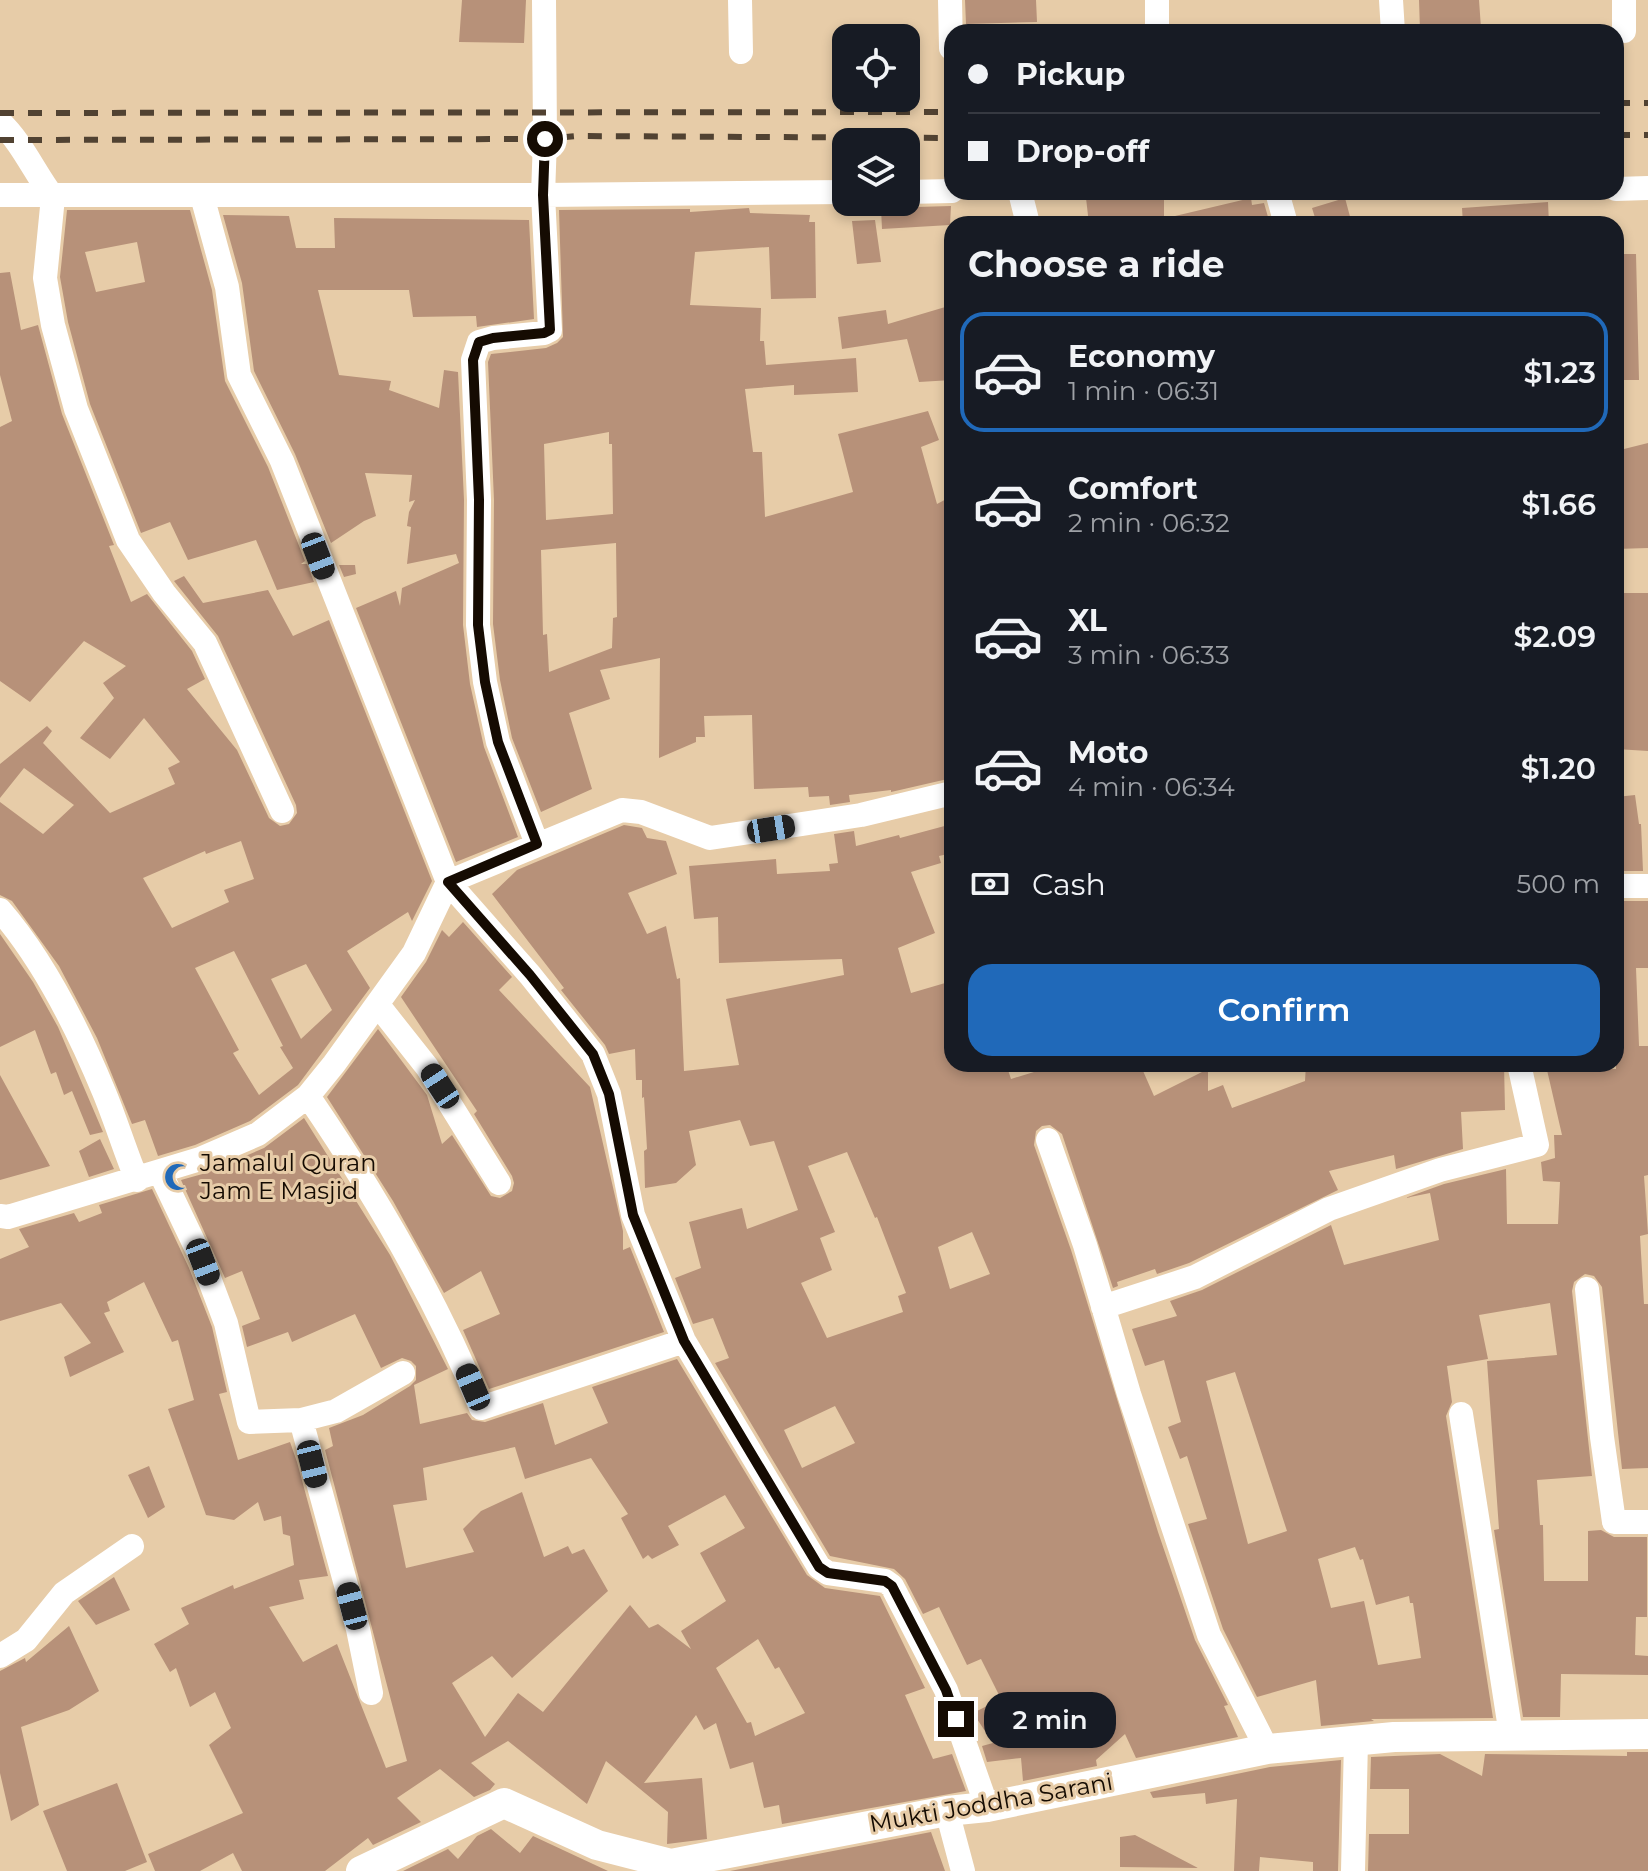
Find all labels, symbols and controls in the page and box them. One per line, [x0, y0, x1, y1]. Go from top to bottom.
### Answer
map controls [832, 24, 920, 216]
button: locate [832, 24, 920, 112]
text: Pickup [1016, 56, 1125, 93]
route start [527, 121, 563, 157]
button: layers [832, 128, 920, 216]
text: Drop-off [1016, 133, 1149, 170]
text: Choose a ride [968, 242, 1225, 286]
icon: car [972, 336, 1044, 408]
text: Economy [1068, 338, 1215, 375]
text: $1.23 [1523, 354, 1596, 391]
text: 1 min · 06:31 [1068, 375, 1219, 407]
icon: car [972, 468, 1044, 540]
text: Comfort [1068, 470, 1198, 507]
text: $1.66 [1521, 486, 1596, 523]
text: 2 min · 06:32 [1068, 507, 1230, 539]
car [298, 529, 338, 583]
icon: car [972, 600, 1044, 672]
text: XL [1068, 602, 1107, 639]
text: $2.09 [1513, 618, 1596, 655]
text: 3 min · 06:33 [1068, 639, 1230, 671]
icon: car [972, 732, 1044, 804]
text: Moto [1068, 734, 1149, 771]
text: $1.20 [1521, 750, 1596, 787]
text: 4 min · 06:34 [1068, 771, 1235, 803]
car [745, 813, 797, 845]
icon: cash [968, 862, 1012, 906]
text: Cash [1032, 866, 1106, 903]
text: 500 m [1516, 868, 1600, 900]
button: Confirm [968, 964, 1600, 1056]
car [417, 1059, 463, 1113]
place label: Jamalul Quran Jam E Masjid [199, 1148, 376, 1205]
mosque icon: Jamalul Quran Jam E Masjid [163, 1162, 193, 1192]
car [183, 1235, 223, 1289]
car [453, 1360, 493, 1414]
car [295, 1438, 329, 1490]
car [334, 1580, 370, 1632]
callout: 2 min [984, 1691, 1116, 1747]
route end [938, 1701, 974, 1737]
text: 2 min [1012, 1704, 1088, 1736]
street label: Mukti Joddha Sarani [867, 1767, 1115, 1838]

